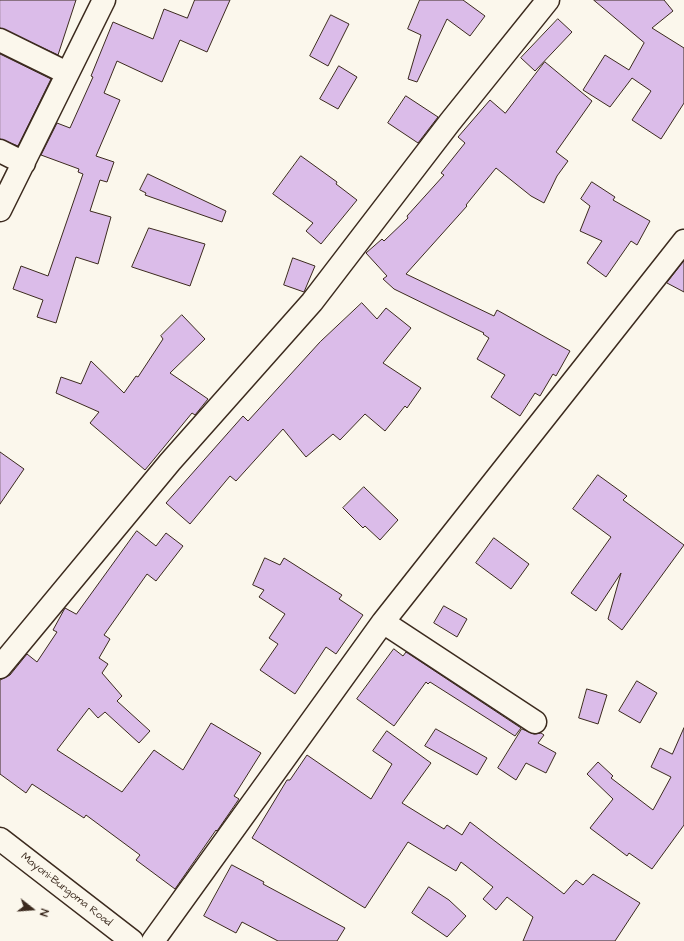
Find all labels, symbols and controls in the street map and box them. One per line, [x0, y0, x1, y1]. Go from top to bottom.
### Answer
street label: Mayoni-Bungoma Road [18, 850, 114, 930]
north arrow [12, 889, 52, 929]
text: N [36, 907, 52, 918]

